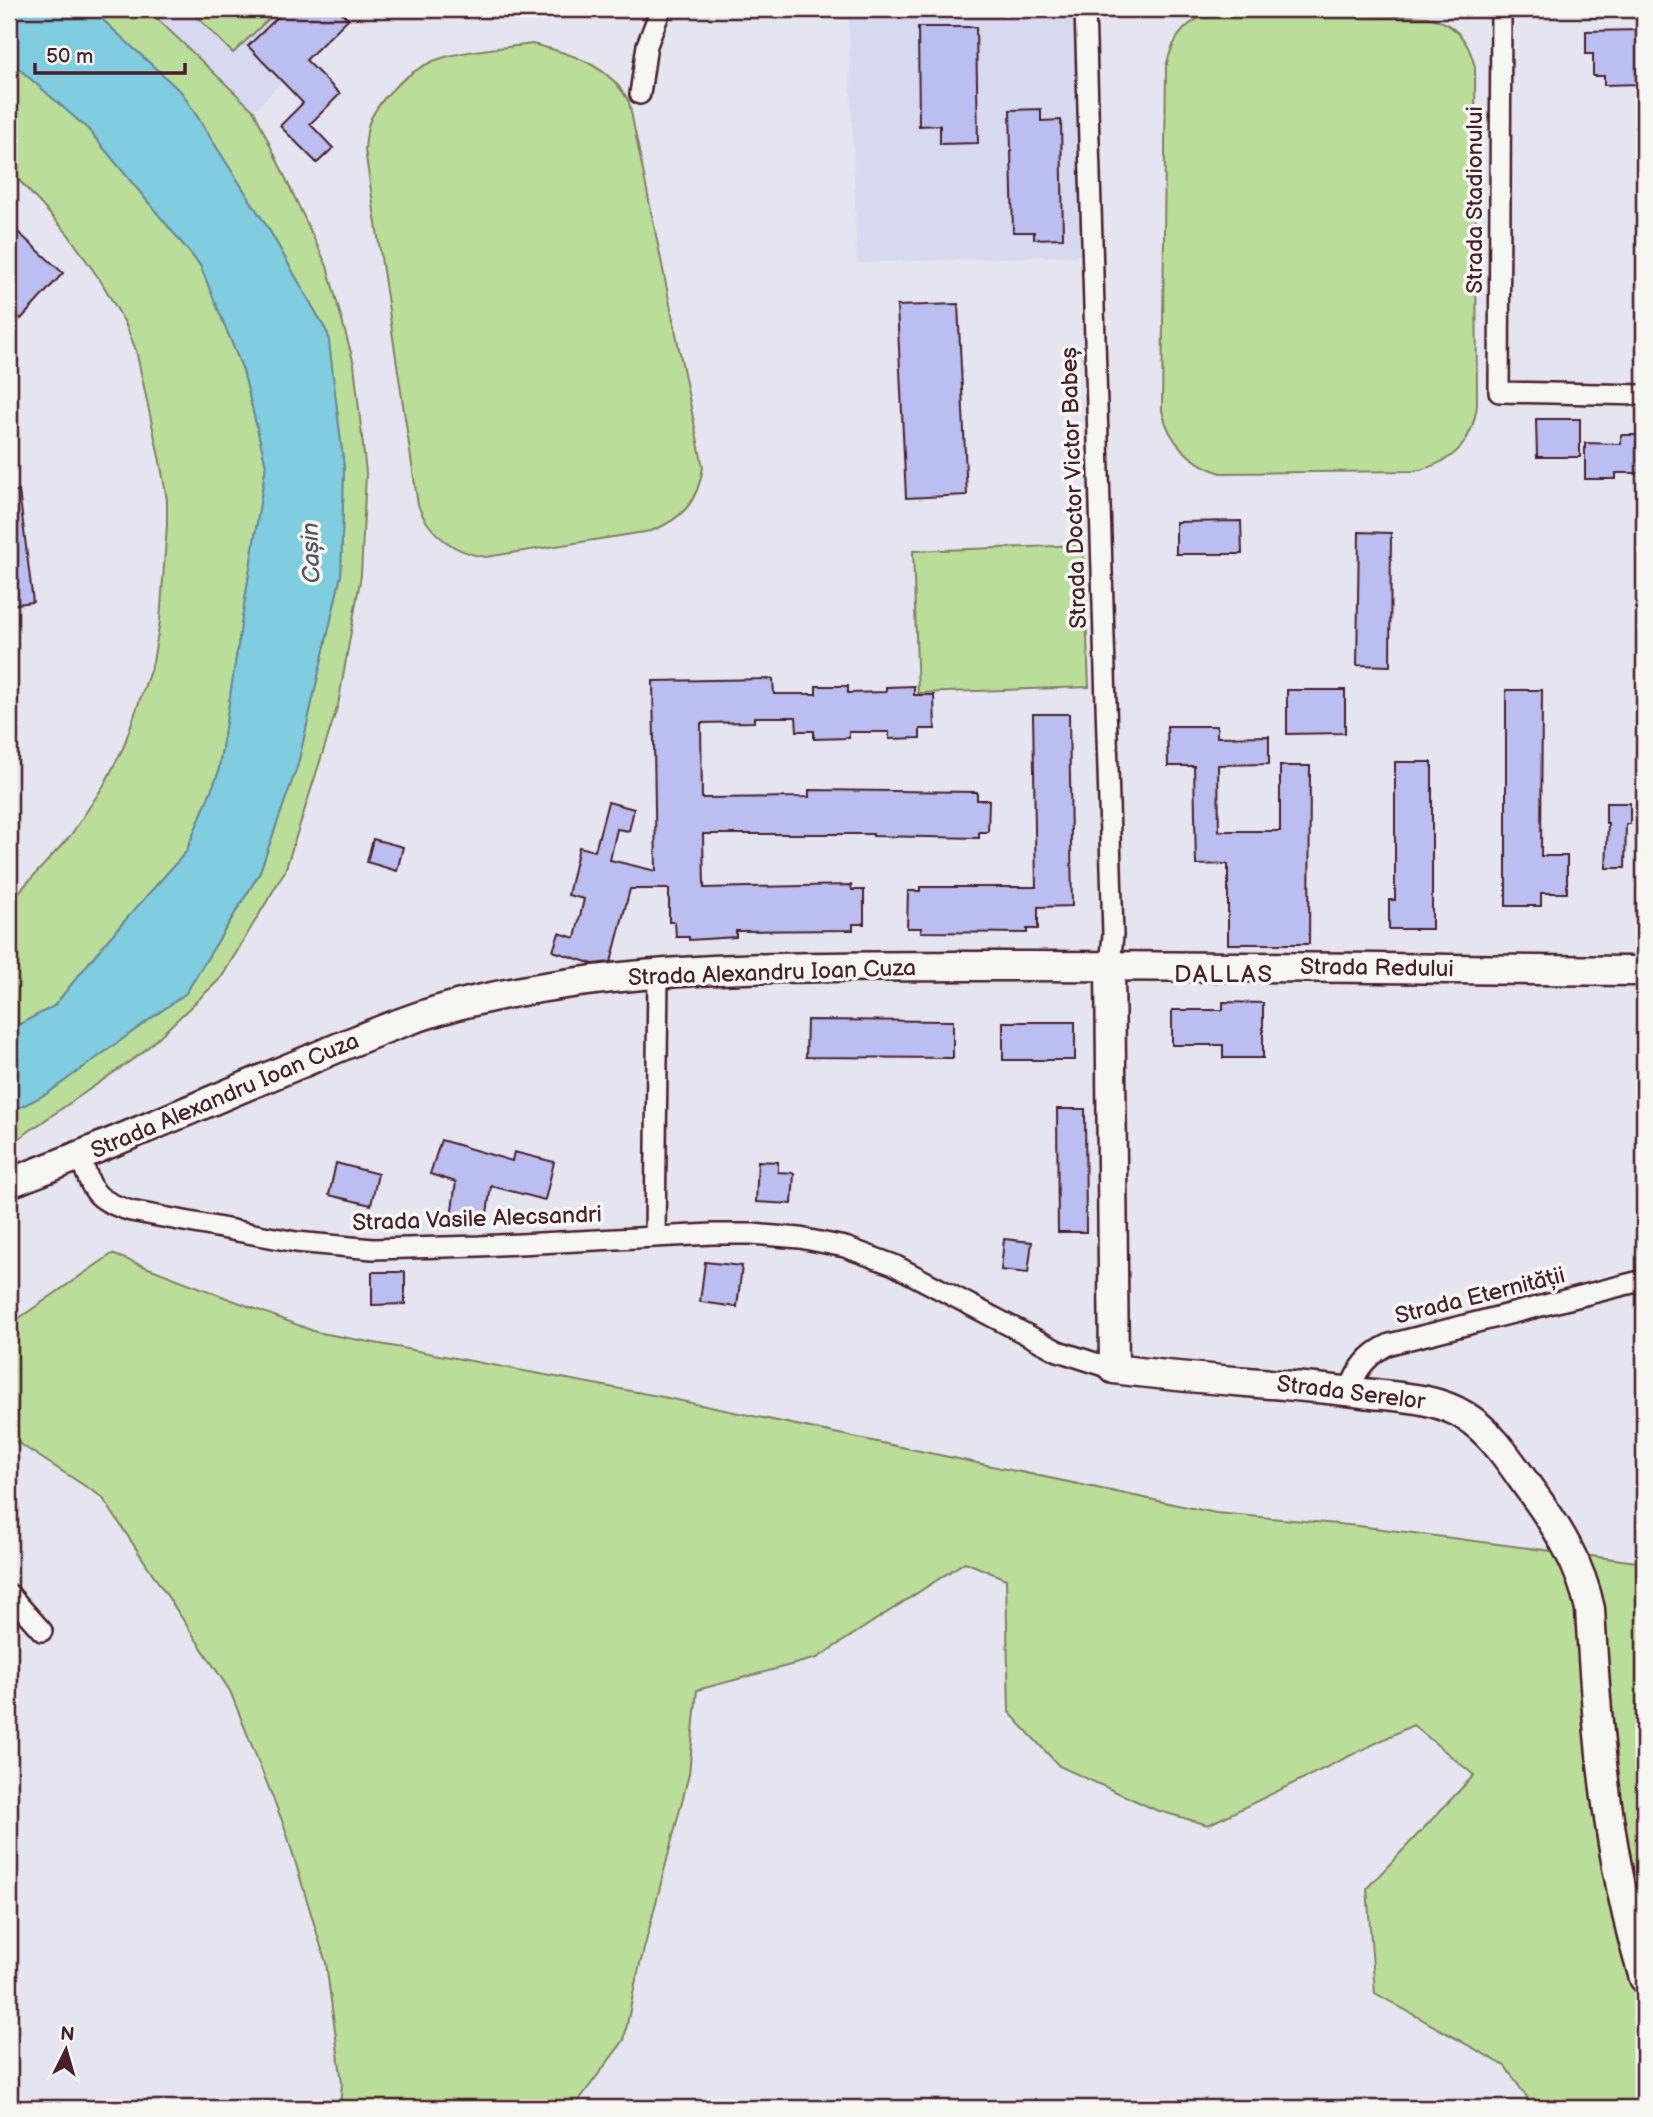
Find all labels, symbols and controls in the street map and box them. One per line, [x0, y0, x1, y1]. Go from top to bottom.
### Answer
scale bar [35, 32, 186, 76]
text: 50 m [46, 44, 93, 69]
street label: Strada Stadionului [1461, 106, 1489, 294]
street label: Strada Doctor Victor Babeș [1055, 347, 1093, 629]
water label: Cașin [295, 522, 327, 584]
street label: Strada Redului [1300, 953, 1454, 983]
street label: Strada Alexandru Ioan Cuza [627, 954, 917, 992]
district label: DALLAS [1174, 960, 1274, 989]
street label: Strada Alexandru Ioan Cuza [87, 1027, 363, 1165]
street label: Strada Vasile Alecsandri [352, 1201, 602, 1237]
street label: Strada Eternității [1392, 1261, 1568, 1331]
street label: Strada Serelor [1275, 1370, 1427, 1416]
north arrow [32, 2016, 102, 2086]
text: N [59, 2022, 75, 2047]

